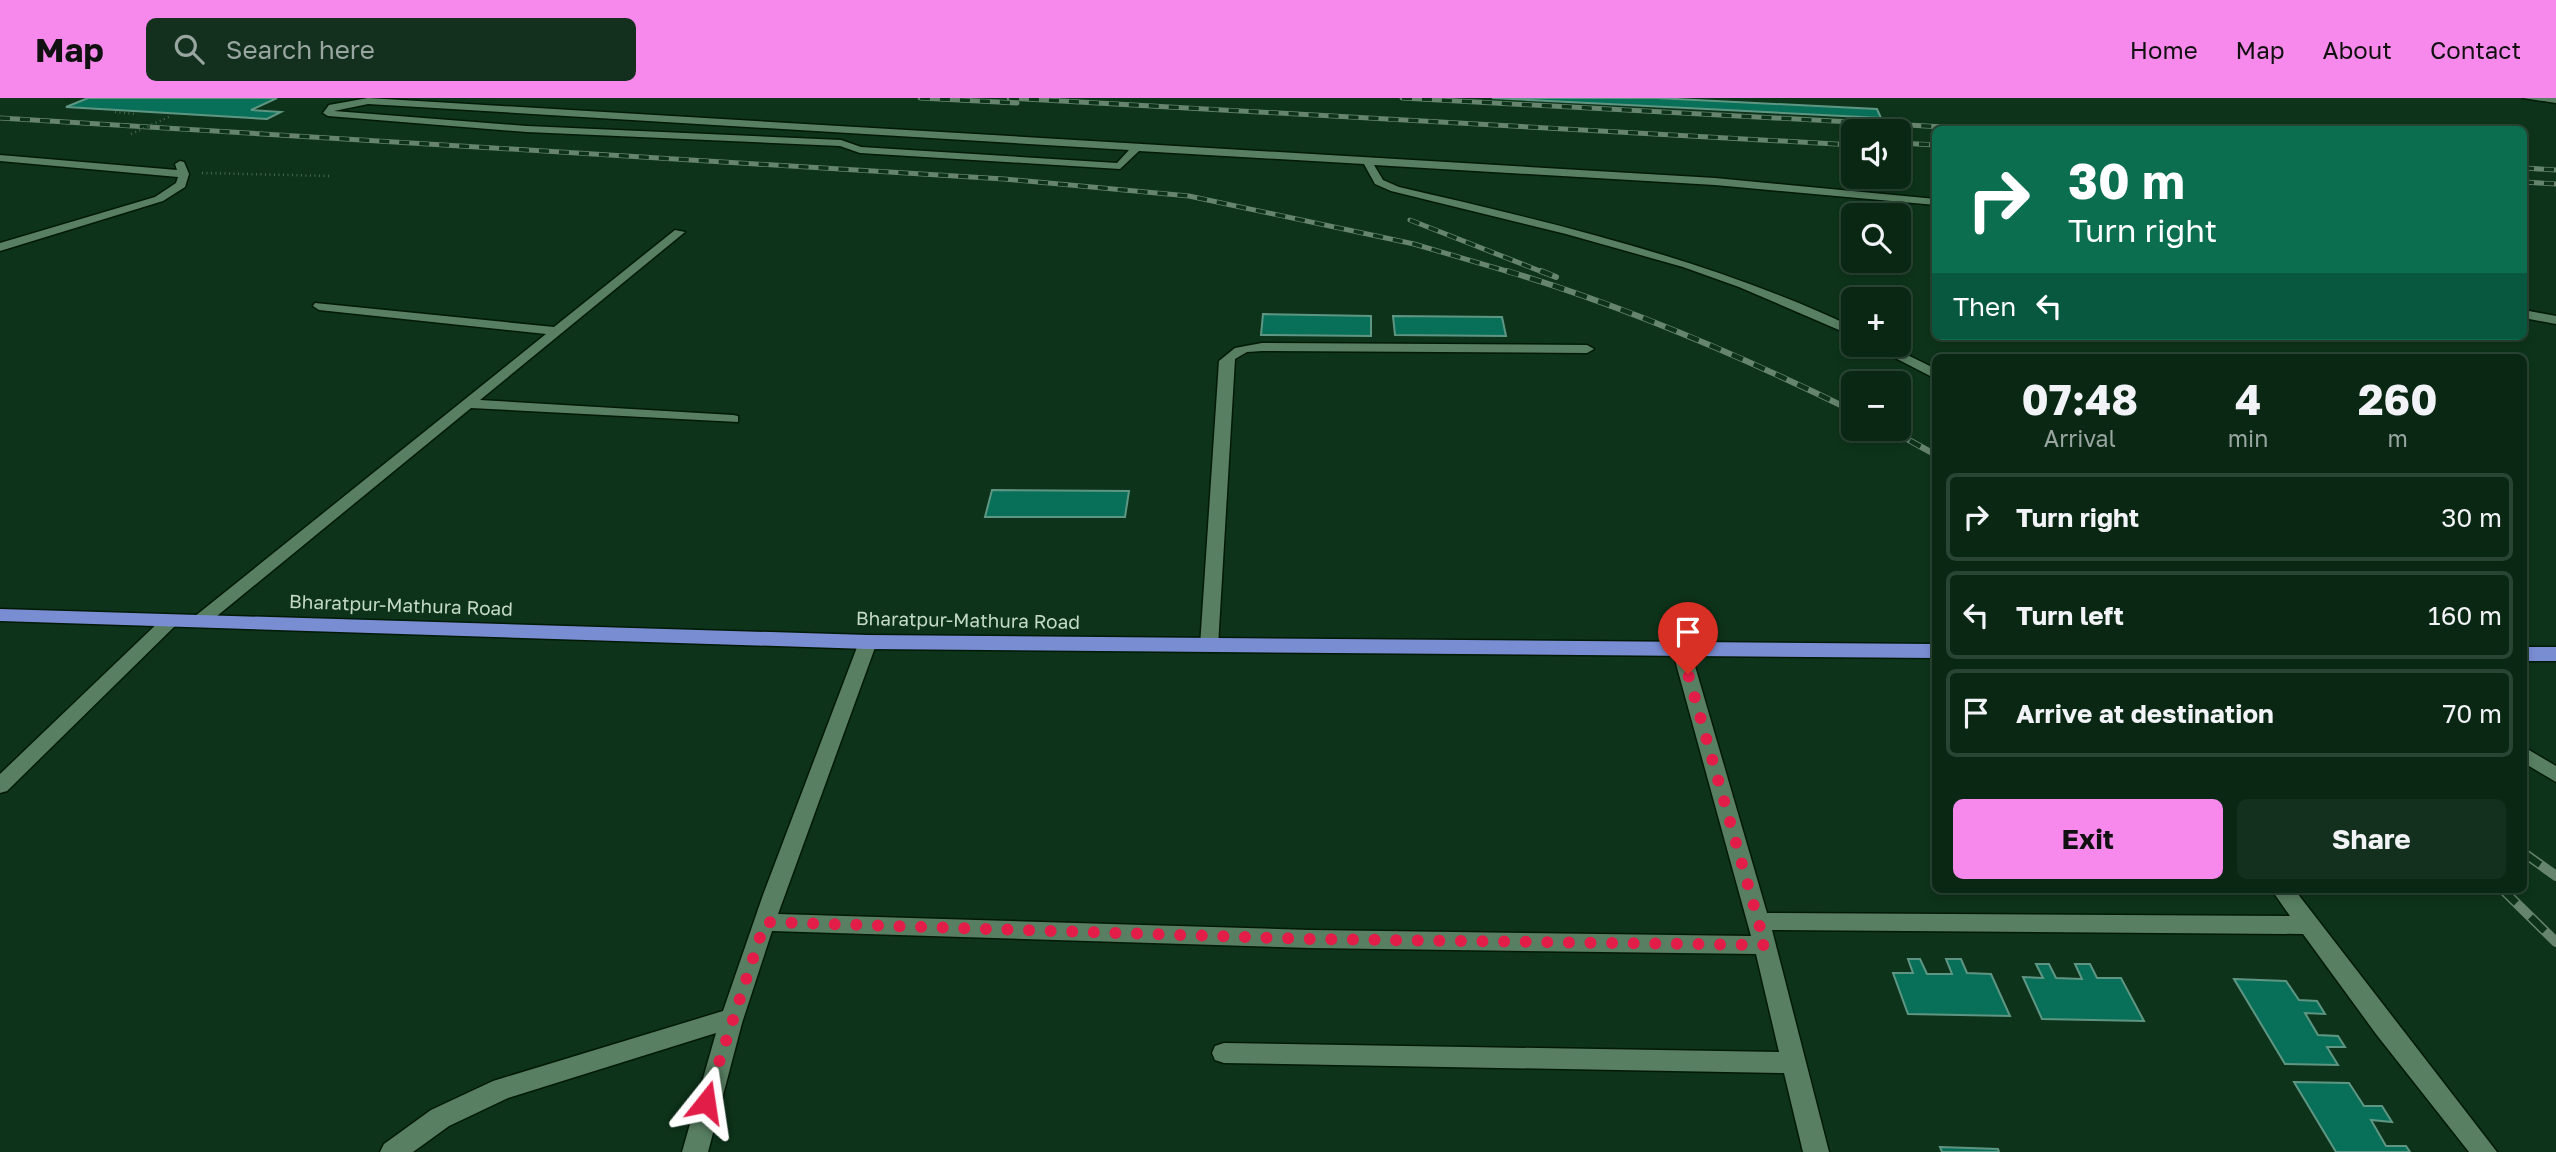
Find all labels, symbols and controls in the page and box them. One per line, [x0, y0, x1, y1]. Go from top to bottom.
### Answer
search box [146, 18, 636, 81]
text: Map [35, 30, 104, 69]
icon: search [170, 30, 208, 68]
text: Search here [226, 34, 375, 65]
text: Home [2130, 35, 2198, 64]
text: Map [2236, 35, 2285, 64]
text: About [2323, 35, 2392, 64]
text: Contact [2430, 35, 2521, 64]
map controls [1841, 119, 1911, 441]
button: sound [1841, 119, 1911, 189]
text: 30 m [2068, 151, 2185, 210]
icon: right [1953, 154, 2044, 245]
button: search [1841, 203, 1911, 273]
text: Turn right [2068, 211, 2217, 249]
button: + [1841, 287, 1911, 357]
icon: left [2030, 287, 2068, 325]
text: Then [1953, 291, 2016, 322]
button: − [1841, 371, 1911, 441]
text: 07:48 [2021, 374, 2138, 424]
text: 4 [2235, 374, 2261, 424]
text: 260 [2358, 374, 2437, 424]
text: Arrival [2044, 424, 2116, 452]
text: min [2228, 424, 2268, 452]
text: m [2388, 424, 2408, 452]
icon: right [1957, 498, 1995, 536]
text: Turn right [2016, 502, 2139, 533]
text: 30 m [2441, 502, 2502, 533]
street label: Bharatpur-Mathura Road [289, 589, 513, 620]
icon: left [1957, 596, 1995, 634]
text: Turn left [2016, 600, 2124, 631]
text: 160 m [2428, 600, 2502, 631]
pin [1658, 602, 1718, 674]
street label: Bharatpur-Mathura Road [856, 606, 1080, 633]
icon: arrive [1669, 613, 1707, 651]
icon: arrive [1957, 694, 1995, 732]
text: Arrive at destination [2016, 698, 2274, 729]
text: 70 m [2443, 698, 2502, 729]
button: Exit [1953, 799, 2223, 879]
button: Share [2237, 799, 2506, 879]
position arrow [669, 1065, 743, 1139]

